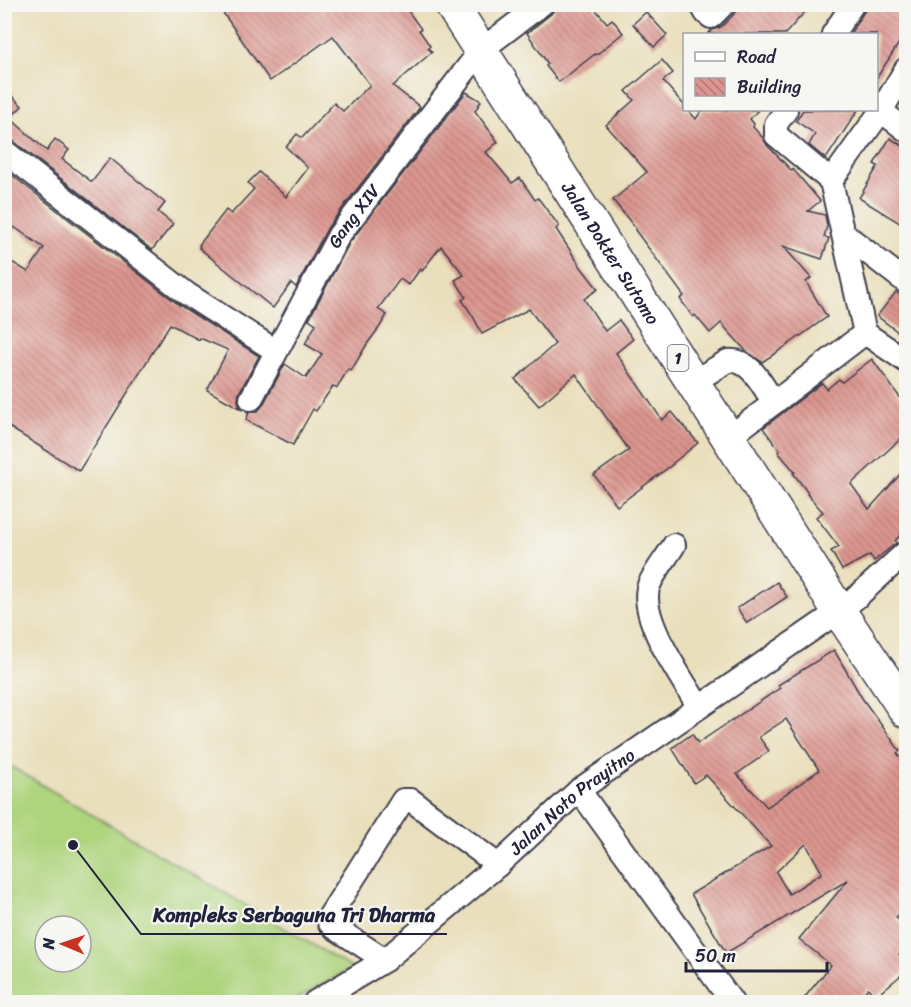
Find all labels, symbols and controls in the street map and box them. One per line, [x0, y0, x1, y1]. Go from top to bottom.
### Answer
legend [683, 33, 878, 111]
text: Road [737, 41, 777, 73]
text: Building [737, 71, 801, 103]
street label: Jalan Dokter Sutomo [552, 175, 668, 331]
street label: Gang XIV [319, 176, 389, 254]
road number: 1 [668, 345, 688, 371]
street label: Jalan Noto Prayitno [501, 740, 642, 864]
callout: Kompleks Serbaguna Tri Dharma [141, 896, 447, 934]
text: Kompleks Serbaguna Tri Dharma [152, 898, 436, 933]
north arrow [33, 914, 93, 974]
scale bar [686, 935, 827, 973]
text: N [34, 937, 63, 951]
text: 50 m [695, 940, 736, 972]

